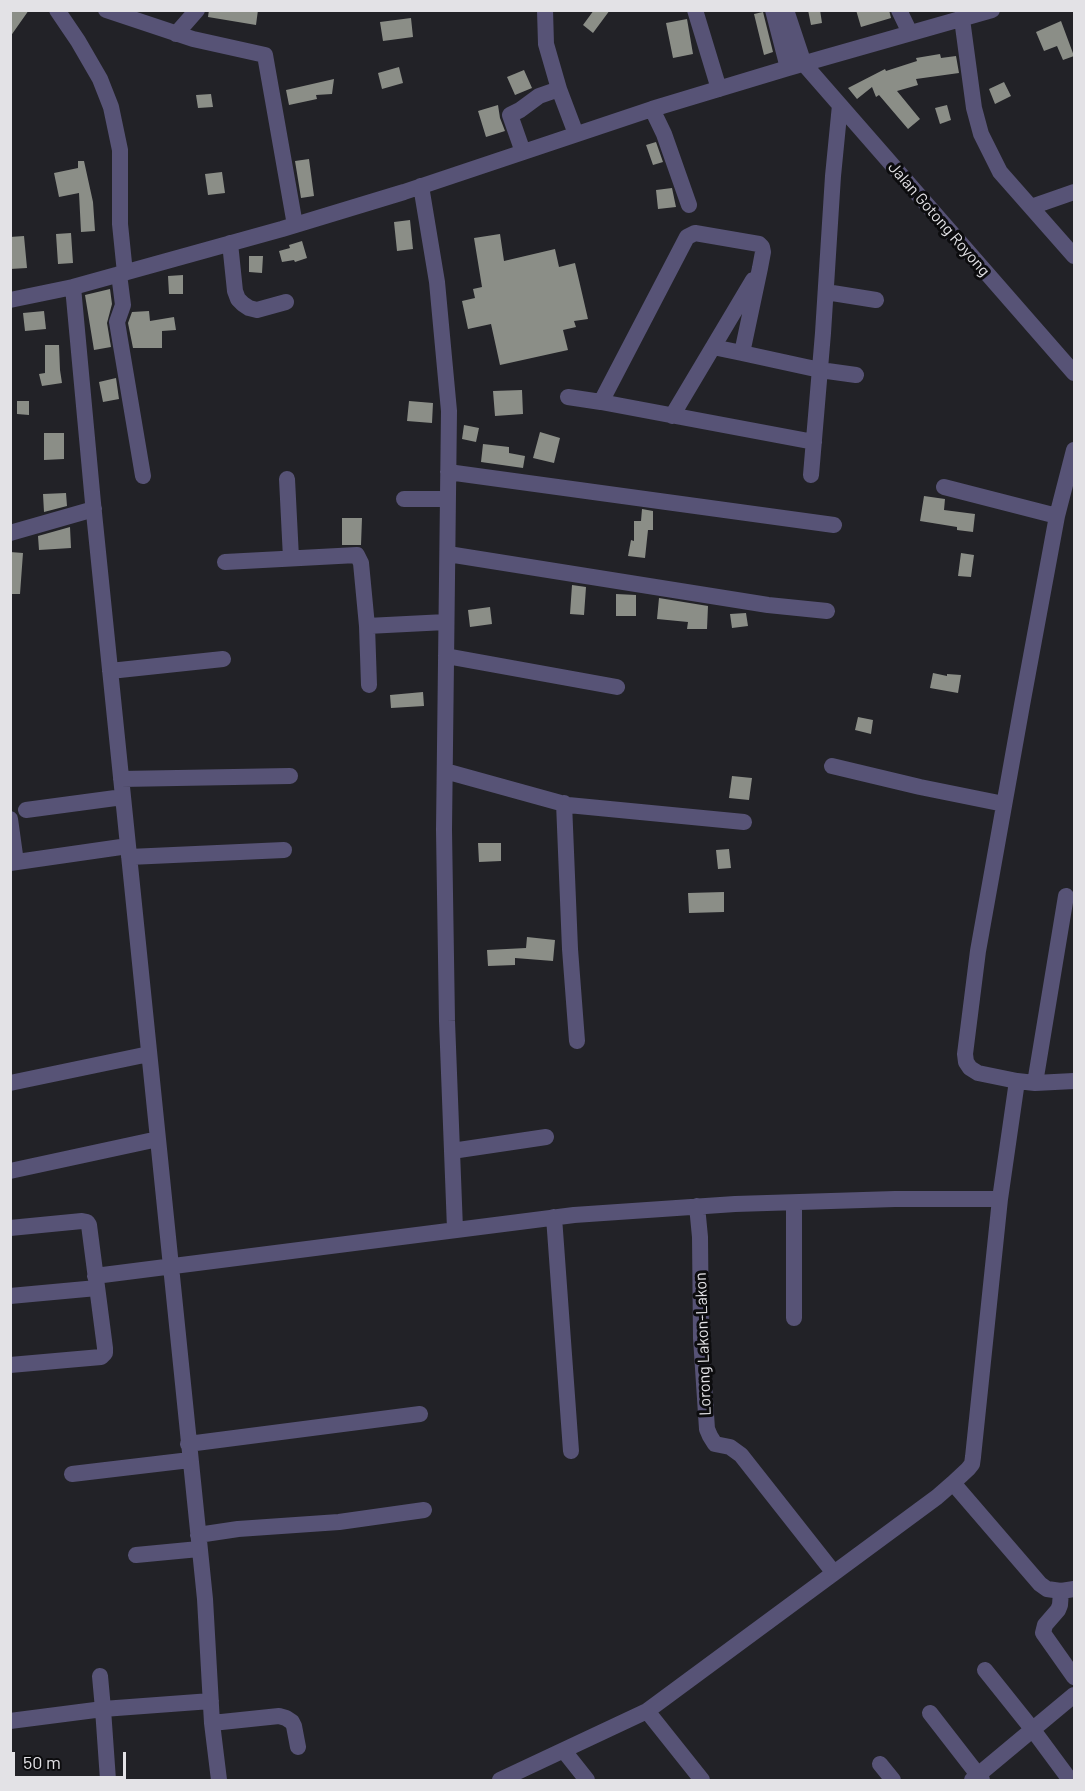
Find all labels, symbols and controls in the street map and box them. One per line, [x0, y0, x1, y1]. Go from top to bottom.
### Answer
street label: Jalan Gotong Royong [884, 158, 994, 280]
street label: Lorong Lakon-Lakon [691, 1272, 715, 1416]
scale bar [15, 1740, 129, 1778]
text: 50 m [23, 1751, 61, 1773]

